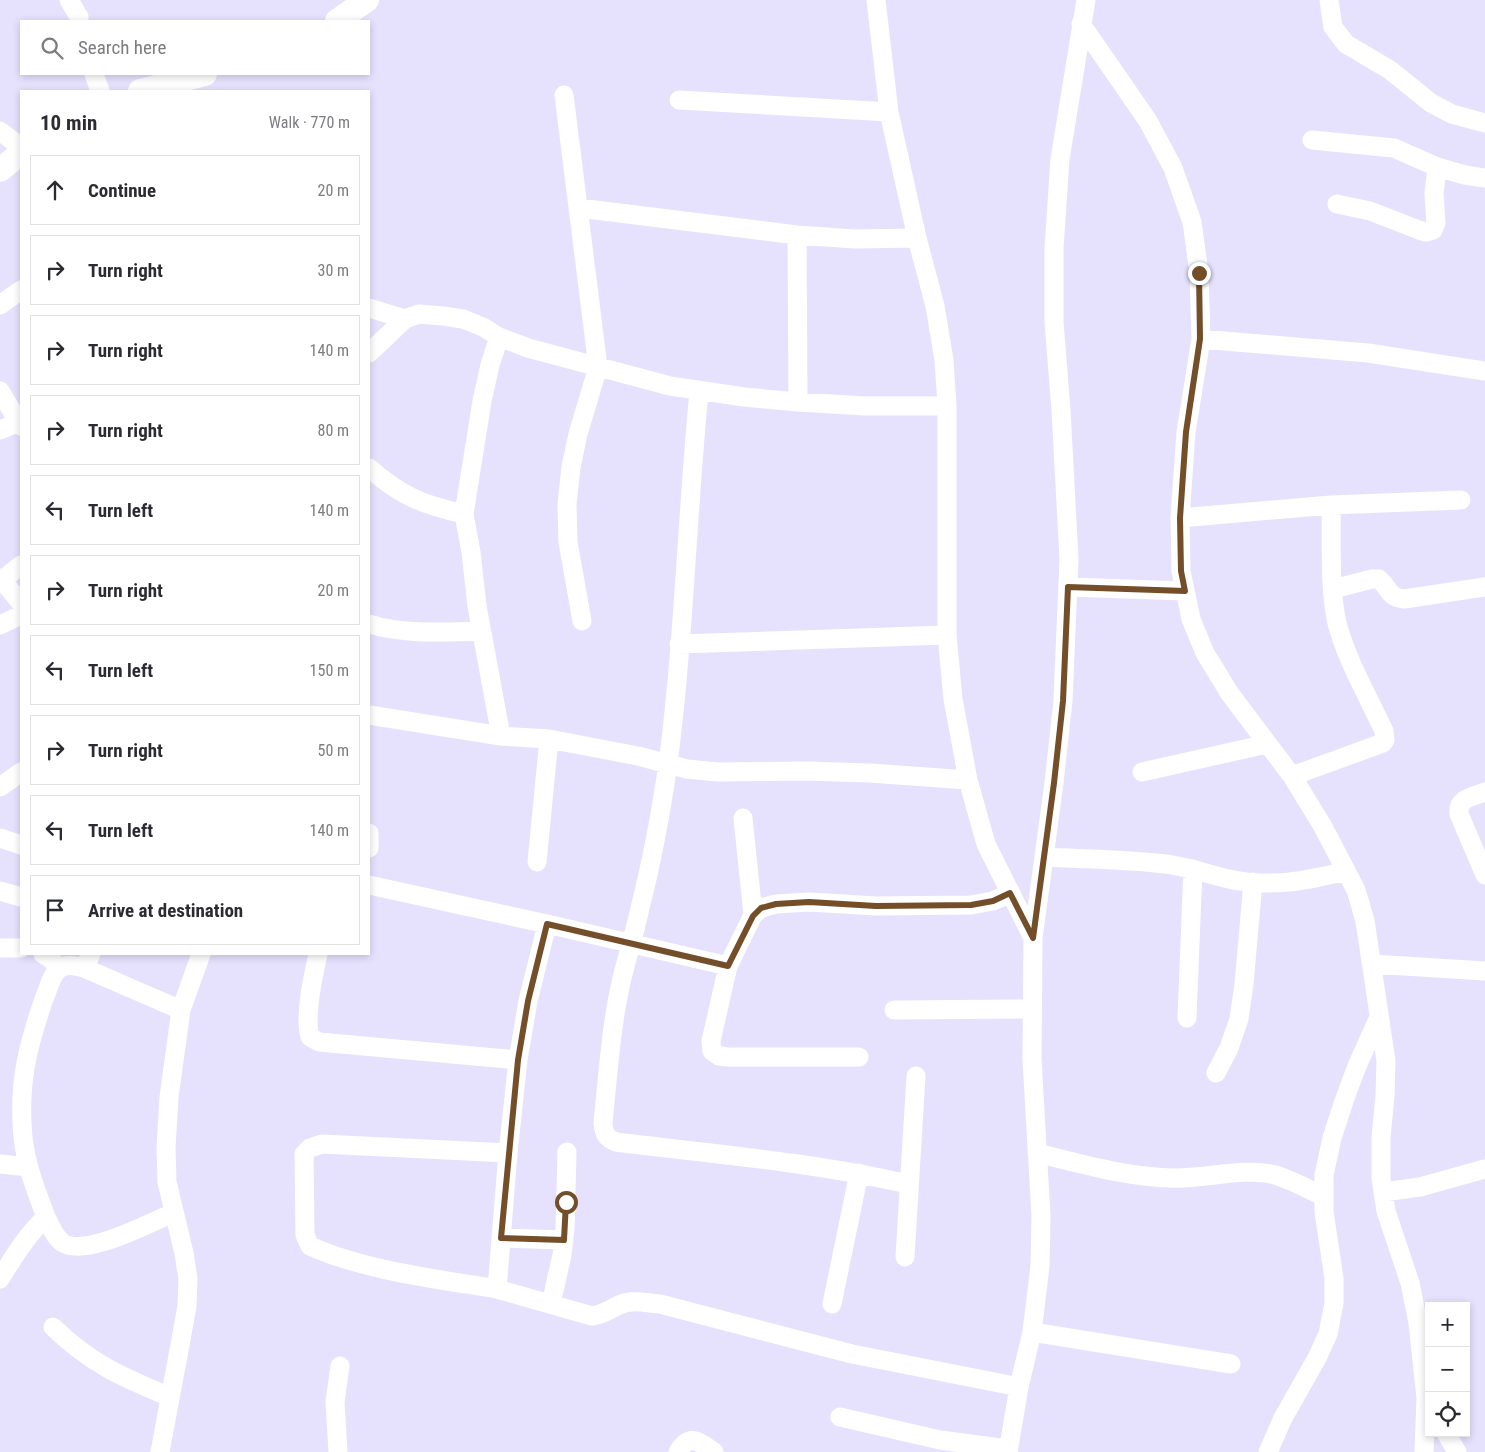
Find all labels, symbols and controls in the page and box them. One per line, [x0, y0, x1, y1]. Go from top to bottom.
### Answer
search box [20, 20, 370, 75]
icon: search [38, 34, 66, 62]
text: Search here [78, 36, 166, 59]
text: 10 min [40, 111, 97, 135]
text: Walk · 770 m [269, 113, 350, 132]
icon: ahead [41, 176, 69, 204]
text: Continue [88, 179, 156, 202]
text: 20 m [317, 181, 349, 200]
icon: right [41, 256, 69, 284]
text: Turn right [88, 259, 163, 282]
text: 30 m [317, 261, 349, 280]
route end [1188, 262, 1211, 285]
icon: right [41, 336, 69, 364]
text: Turn right [88, 339, 163, 362]
text: 140 m [310, 341, 349, 360]
icon: right [41, 416, 69, 444]
text: Turn right [88, 419, 163, 442]
text: 80 m [317, 421, 349, 440]
icon: left [41, 496, 69, 524]
text: Turn left [88, 499, 153, 522]
text: 140 m [310, 501, 349, 520]
icon: right [41, 576, 69, 604]
text: Turn right [88, 579, 163, 602]
text: 20 m [317, 581, 349, 600]
icon: left [41, 656, 69, 684]
text: Turn left [88, 659, 153, 682]
text: 150 m [310, 661, 349, 680]
icon: right [41, 736, 69, 764]
text: Turn right [88, 739, 163, 762]
text: 50 m [317, 741, 349, 760]
icon: left [41, 816, 69, 844]
text: Turn left [88, 819, 153, 842]
text: 140 m [310, 821, 349, 840]
icon: arrive [41, 896, 69, 924]
text: Arrive at destination [88, 899, 243, 922]
route start [555, 1191, 578, 1214]
map controls [1425, 1302, 1470, 1437]
button: + [1425, 1302, 1470, 1347]
button: − [1425, 1347, 1470, 1392]
button: locate [1425, 1392, 1470, 1437]

